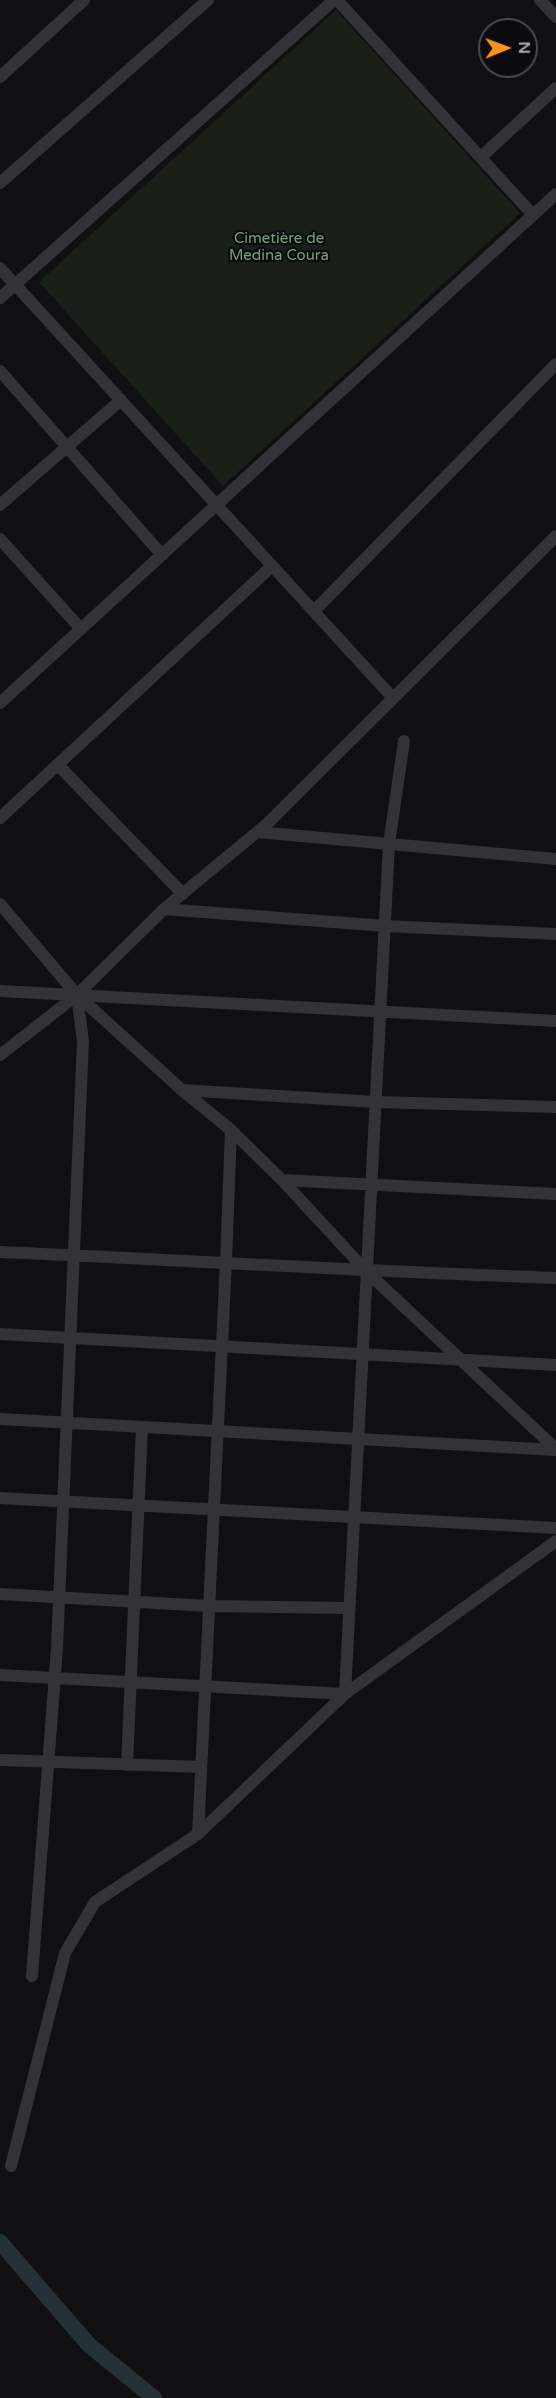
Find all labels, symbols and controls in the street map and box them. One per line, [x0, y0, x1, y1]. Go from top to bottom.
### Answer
north arrow [478, 18, 538, 78]
text: N [514, 41, 534, 54]
park label: Cimetière de Medina Coura [229, 230, 329, 265]

